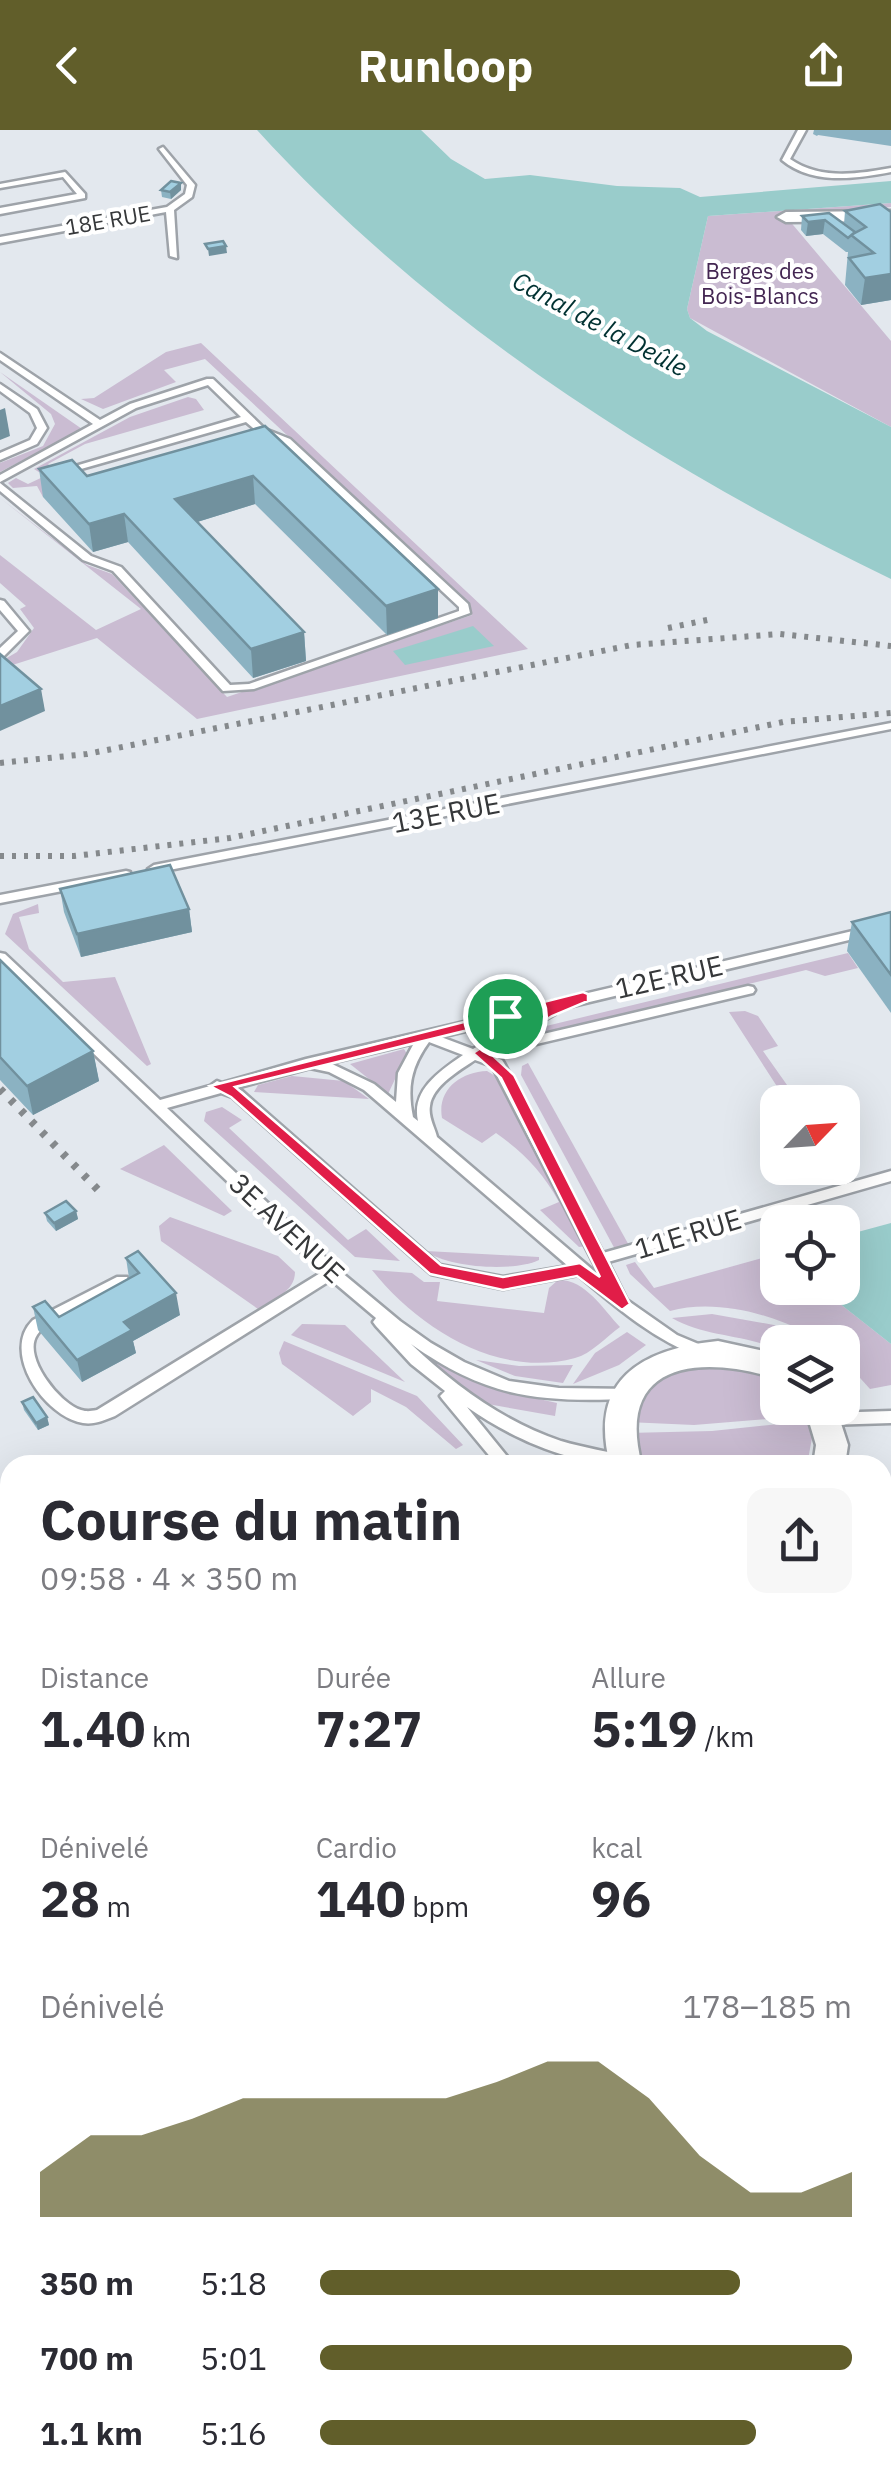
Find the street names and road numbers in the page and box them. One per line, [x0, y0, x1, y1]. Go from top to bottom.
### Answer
street label: 18E RUE [63, 198, 153, 241]
street label: 13E RUE [389, 784, 503, 841]
street label: 12E RUE [611, 946, 726, 1007]
street label: 3E AVENUE [222, 1165, 353, 1291]
street label: 11E RUE [630, 1200, 746, 1267]

